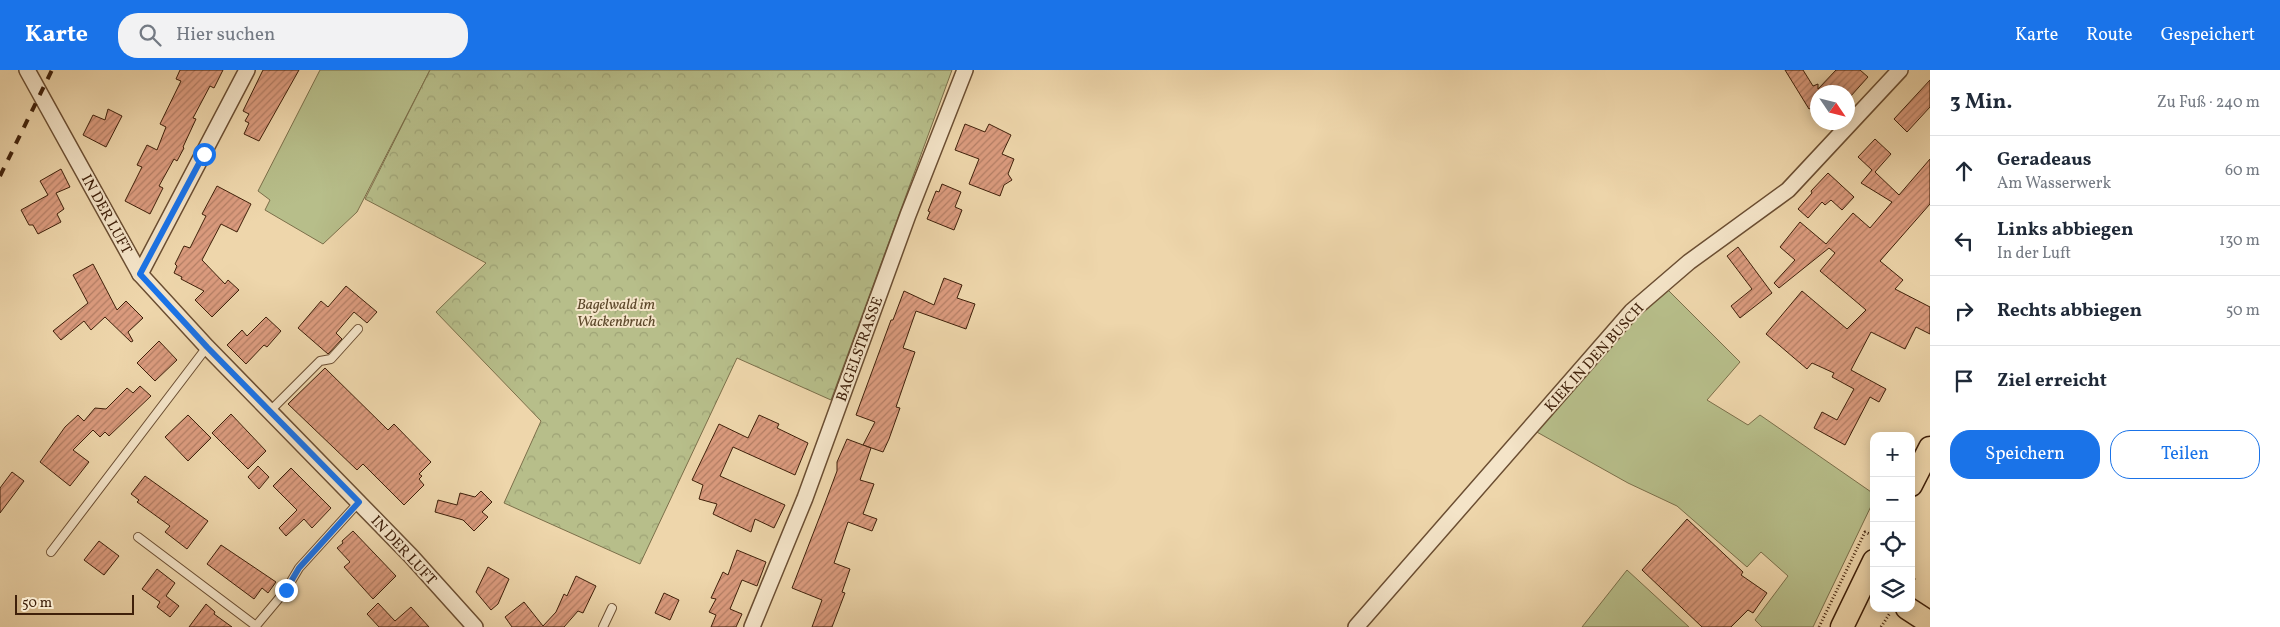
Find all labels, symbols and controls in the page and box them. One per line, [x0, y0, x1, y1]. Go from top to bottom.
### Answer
search box [118, 13, 468, 58]
text: Karte [25, 18, 88, 52]
icon: search [136, 21, 164, 49]
text: Hier suchen [176, 22, 275, 48]
text: Karte [2015, 23, 2058, 48]
text: Route [2086, 23, 2133, 48]
text: Gespeichert [2161, 23, 2255, 48]
north arrow [1810, 85, 1855, 130]
text: 3 Min. [1950, 88, 2012, 117]
text: Zu Fuß · 240 m [2157, 92, 2260, 114]
route start [193, 143, 216, 166]
text: Geradeaus [1997, 147, 2092, 173]
icon: ahead [1950, 157, 1978, 185]
text: 60 m [2225, 160, 2260, 182]
street label: IN DER LUFT [75, 171, 136, 259]
text: Am Wasserwerk [1997, 173, 2111, 195]
text: Links abbiegen [1997, 217, 2134, 243]
icon: left [1950, 227, 1978, 255]
text: 130 m [2219, 230, 2260, 252]
text: In der Luft [1997, 243, 2071, 265]
street label: BAGELSTRASSE [832, 294, 889, 405]
park label: Bagelwald im Wackenbruch [577, 295, 656, 333]
icon: right [1950, 297, 1978, 325]
text: Rechts abbiegen [1997, 298, 2142, 324]
street label: KIEK IN DEN BUSCH [1540, 299, 1650, 417]
text: 50 m [2226, 300, 2260, 322]
icon: arrive [1950, 367, 1978, 395]
text: Ziel erreicht [1997, 368, 2107, 394]
button: Speichern [1950, 430, 2100, 479]
button: Teilen [2110, 430, 2260, 479]
map controls [1870, 432, 1915, 612]
button: + [1870, 432, 1915, 477]
button: − [1870, 477, 1915, 522]
street label: IN DER LUFT [365, 512, 441, 591]
button: locate [1870, 522, 1915, 567]
button: layers [1870, 567, 1915, 612]
route end [275, 579, 298, 602]
scale bar [15, 592, 134, 615]
text: 50 m [22, 594, 52, 613]

